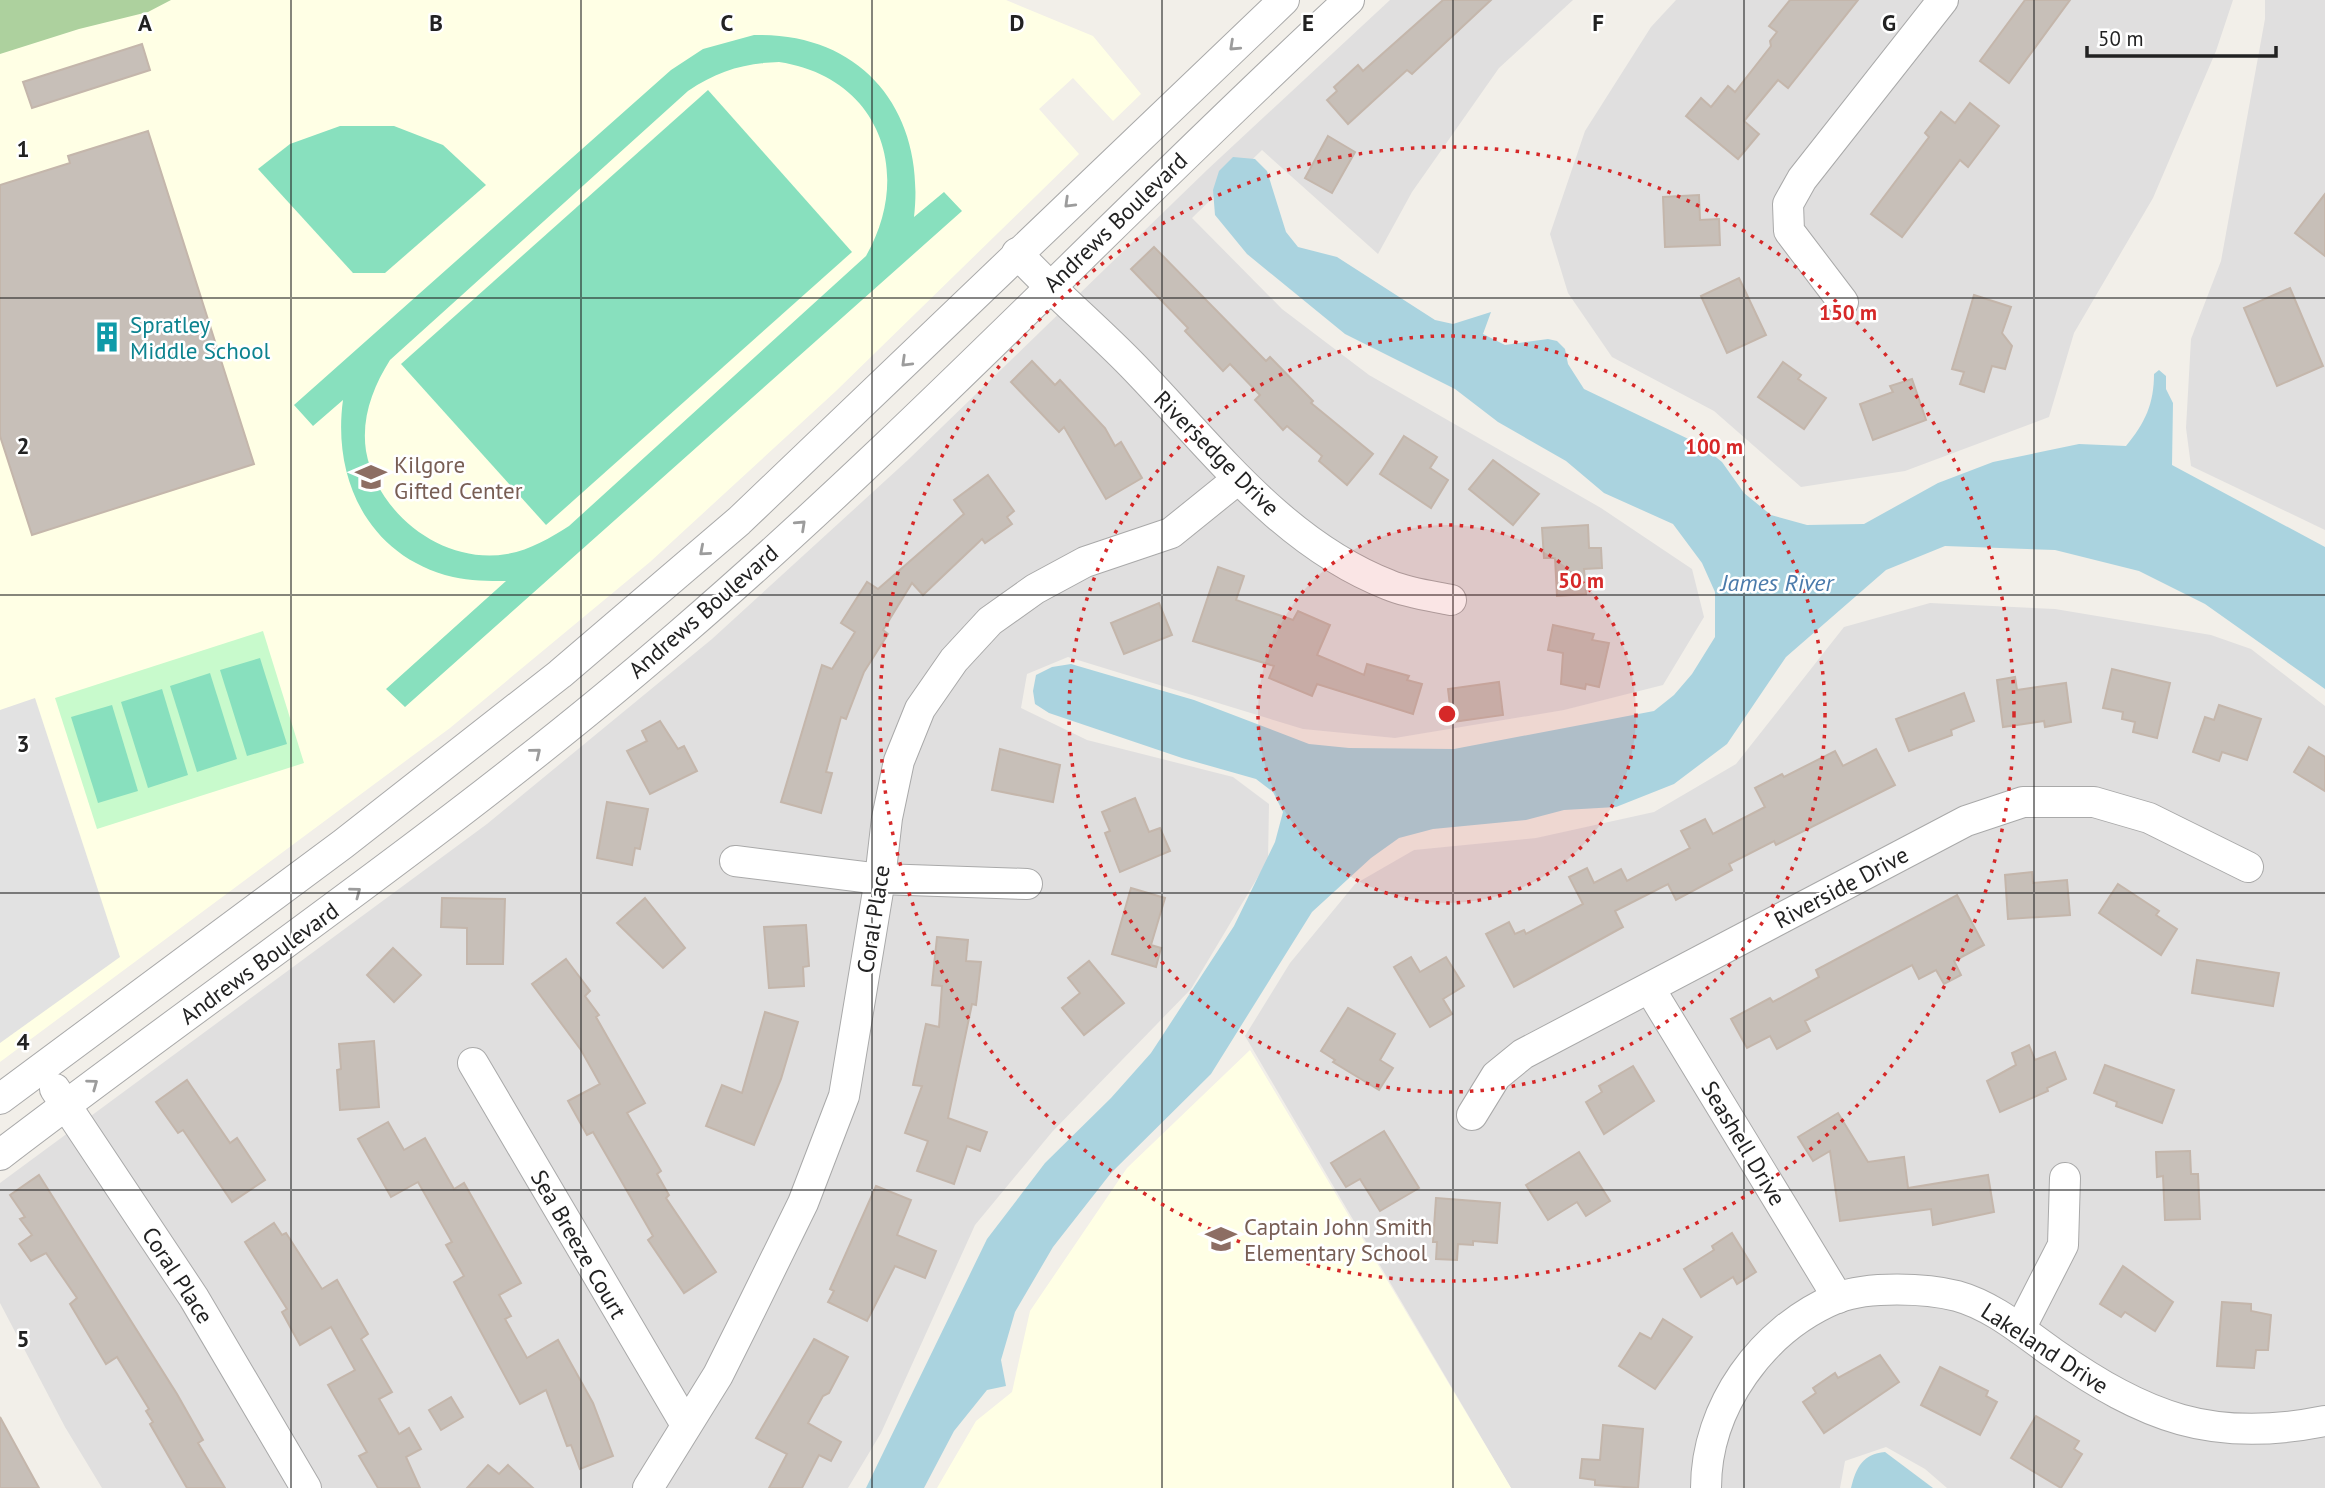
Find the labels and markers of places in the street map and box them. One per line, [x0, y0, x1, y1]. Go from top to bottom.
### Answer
place label: Spratley Middle School [130, 310, 270, 365]
building icon: Spratley Middle School [90, 320, 124, 354]
place label: Kilgore Gifted Center [394, 450, 523, 505]
school or university icon: Kilgore Gifted Center [354, 460, 388, 494]
centre of rings [1435, 702, 1459, 726]
place label: Captain John Smith Elementary School [1244, 1212, 1432, 1267]
school or university icon: Captain John Smith Elementary School [1204, 1222, 1238, 1256]

